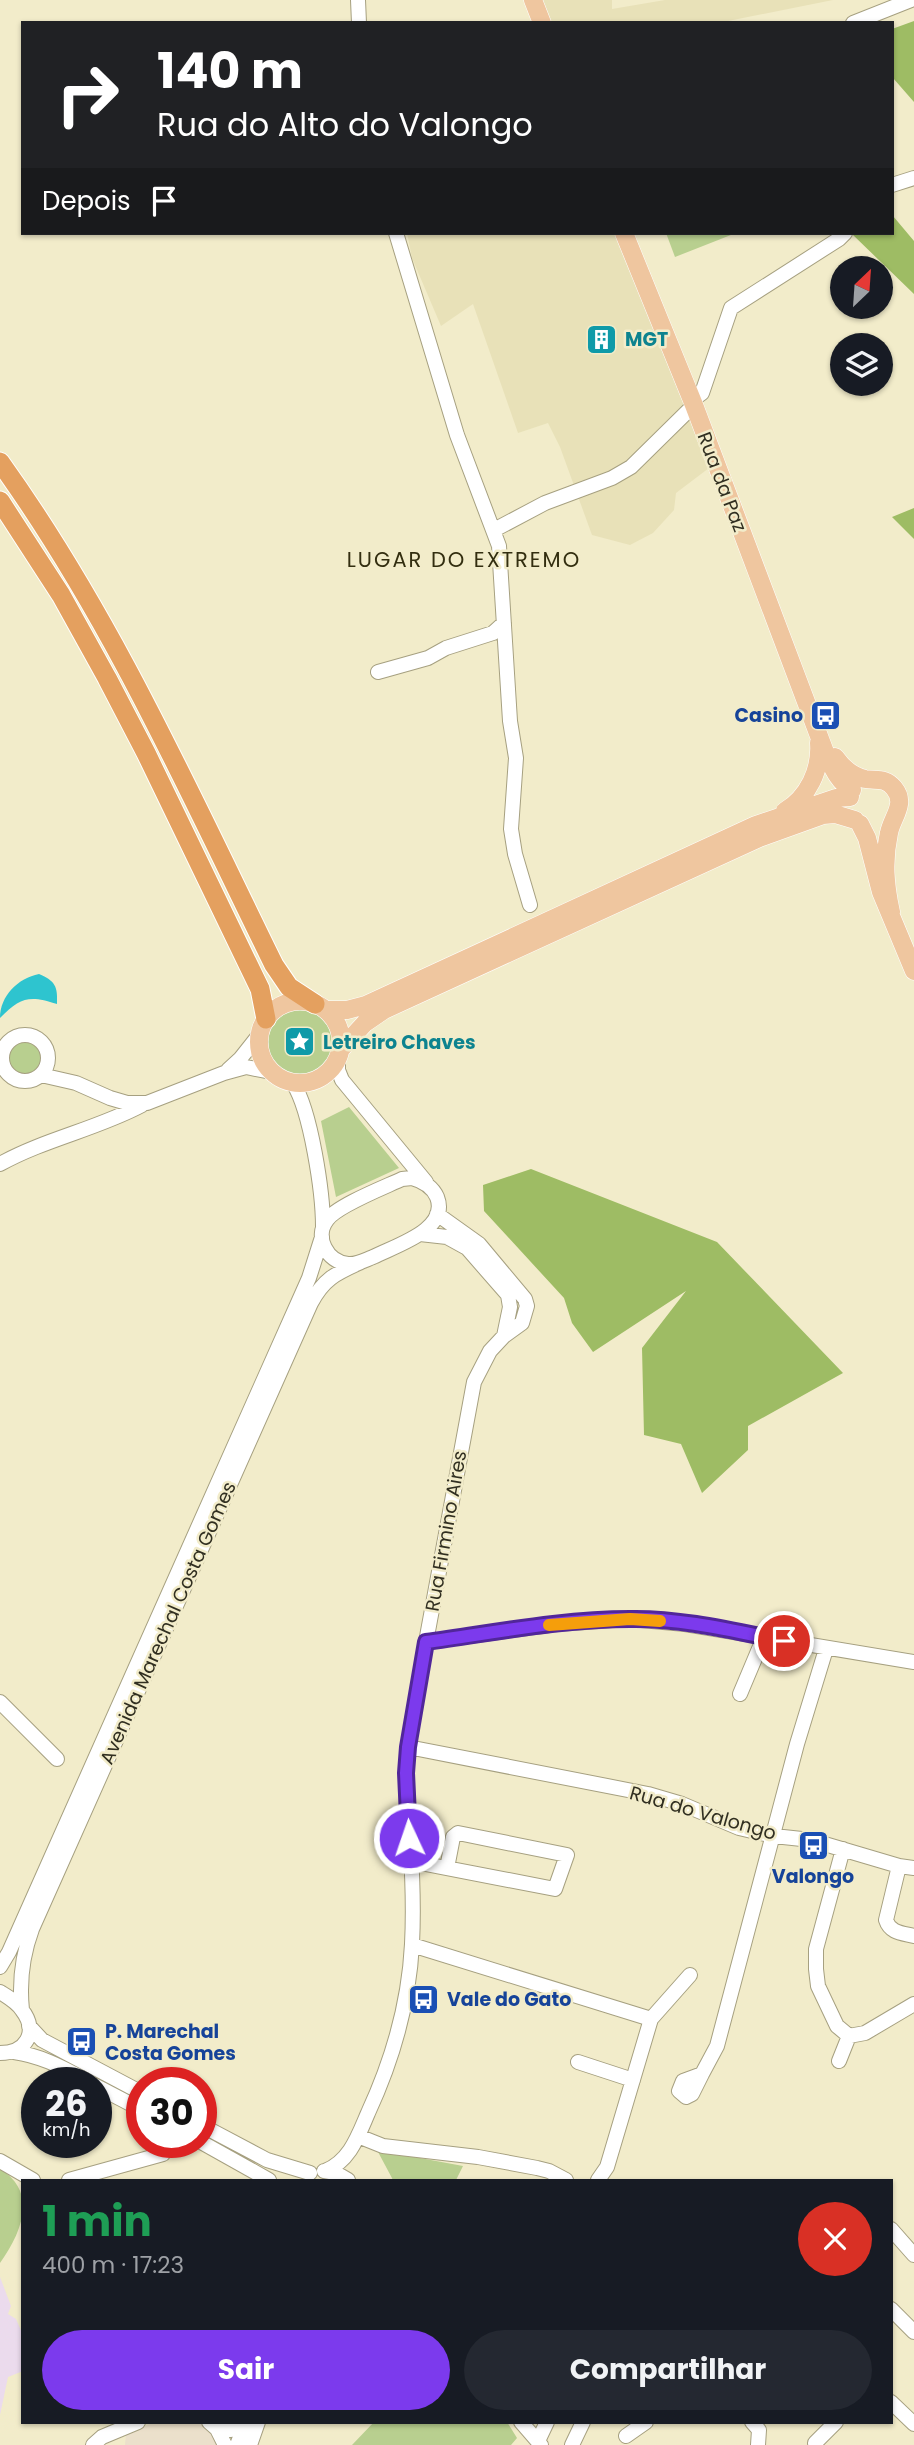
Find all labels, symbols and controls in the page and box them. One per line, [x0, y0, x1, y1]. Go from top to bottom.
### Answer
text: 140 m [157, 37, 303, 105]
icon: right [42, 49, 133, 140]
text: Rua do Alto do Valongo [157, 102, 533, 147]
icon: arrive [145, 182, 183, 220]
text: Depois [42, 183, 131, 219]
north arrow [830, 256, 892, 318]
map controls [830, 256, 893, 396]
building icon: MGT [585, 322, 619, 356]
place label: MGT [625, 326, 668, 353]
button: layers [830, 333, 893, 396]
street label: Rua da Paz [691, 428, 753, 536]
district label: LUGAR DO EXTREMO [347, 545, 581, 574]
bus stop icon: Casino [809, 698, 843, 732]
place label: Casino [735, 702, 803, 729]
place icon: Letreiro Chaves [283, 1025, 317, 1059]
place label: Letreiro Chaves [323, 1029, 476, 1056]
street label: Rua Firmino Aires [419, 1448, 473, 1614]
street label: Avenida Marechal Costa Gomes [93, 1477, 243, 1769]
pin [754, 1611, 814, 1671]
icon: arrive [765, 1622, 803, 1660]
street label: Rua do Valongo [627, 1779, 779, 1847]
position arrow [372, 1801, 446, 1875]
bus stop icon: Valongo [796, 1828, 830, 1862]
place label: Valongo [772, 1863, 854, 1890]
bus stop icon: Vale do Gato [407, 1982, 441, 2016]
place label: Vale do Gato [447, 1986, 571, 2013]
place label: P. Marechal Costa Gomes [105, 2018, 236, 2067]
bus stop icon: P. Marechal Costa Gomes [65, 2025, 99, 2059]
speed limit sign: 30 [126, 2067, 217, 2158]
text: 26 [45, 2079, 88, 2128]
text: km/h [43, 2117, 90, 2142]
text: 1 min [42, 2192, 152, 2251]
button: close [798, 2202, 872, 2276]
text: 400 m · 17:23 [42, 2249, 184, 2281]
button: Sair [42, 2330, 450, 2410]
button: Compartilhar [464, 2330, 872, 2410]

